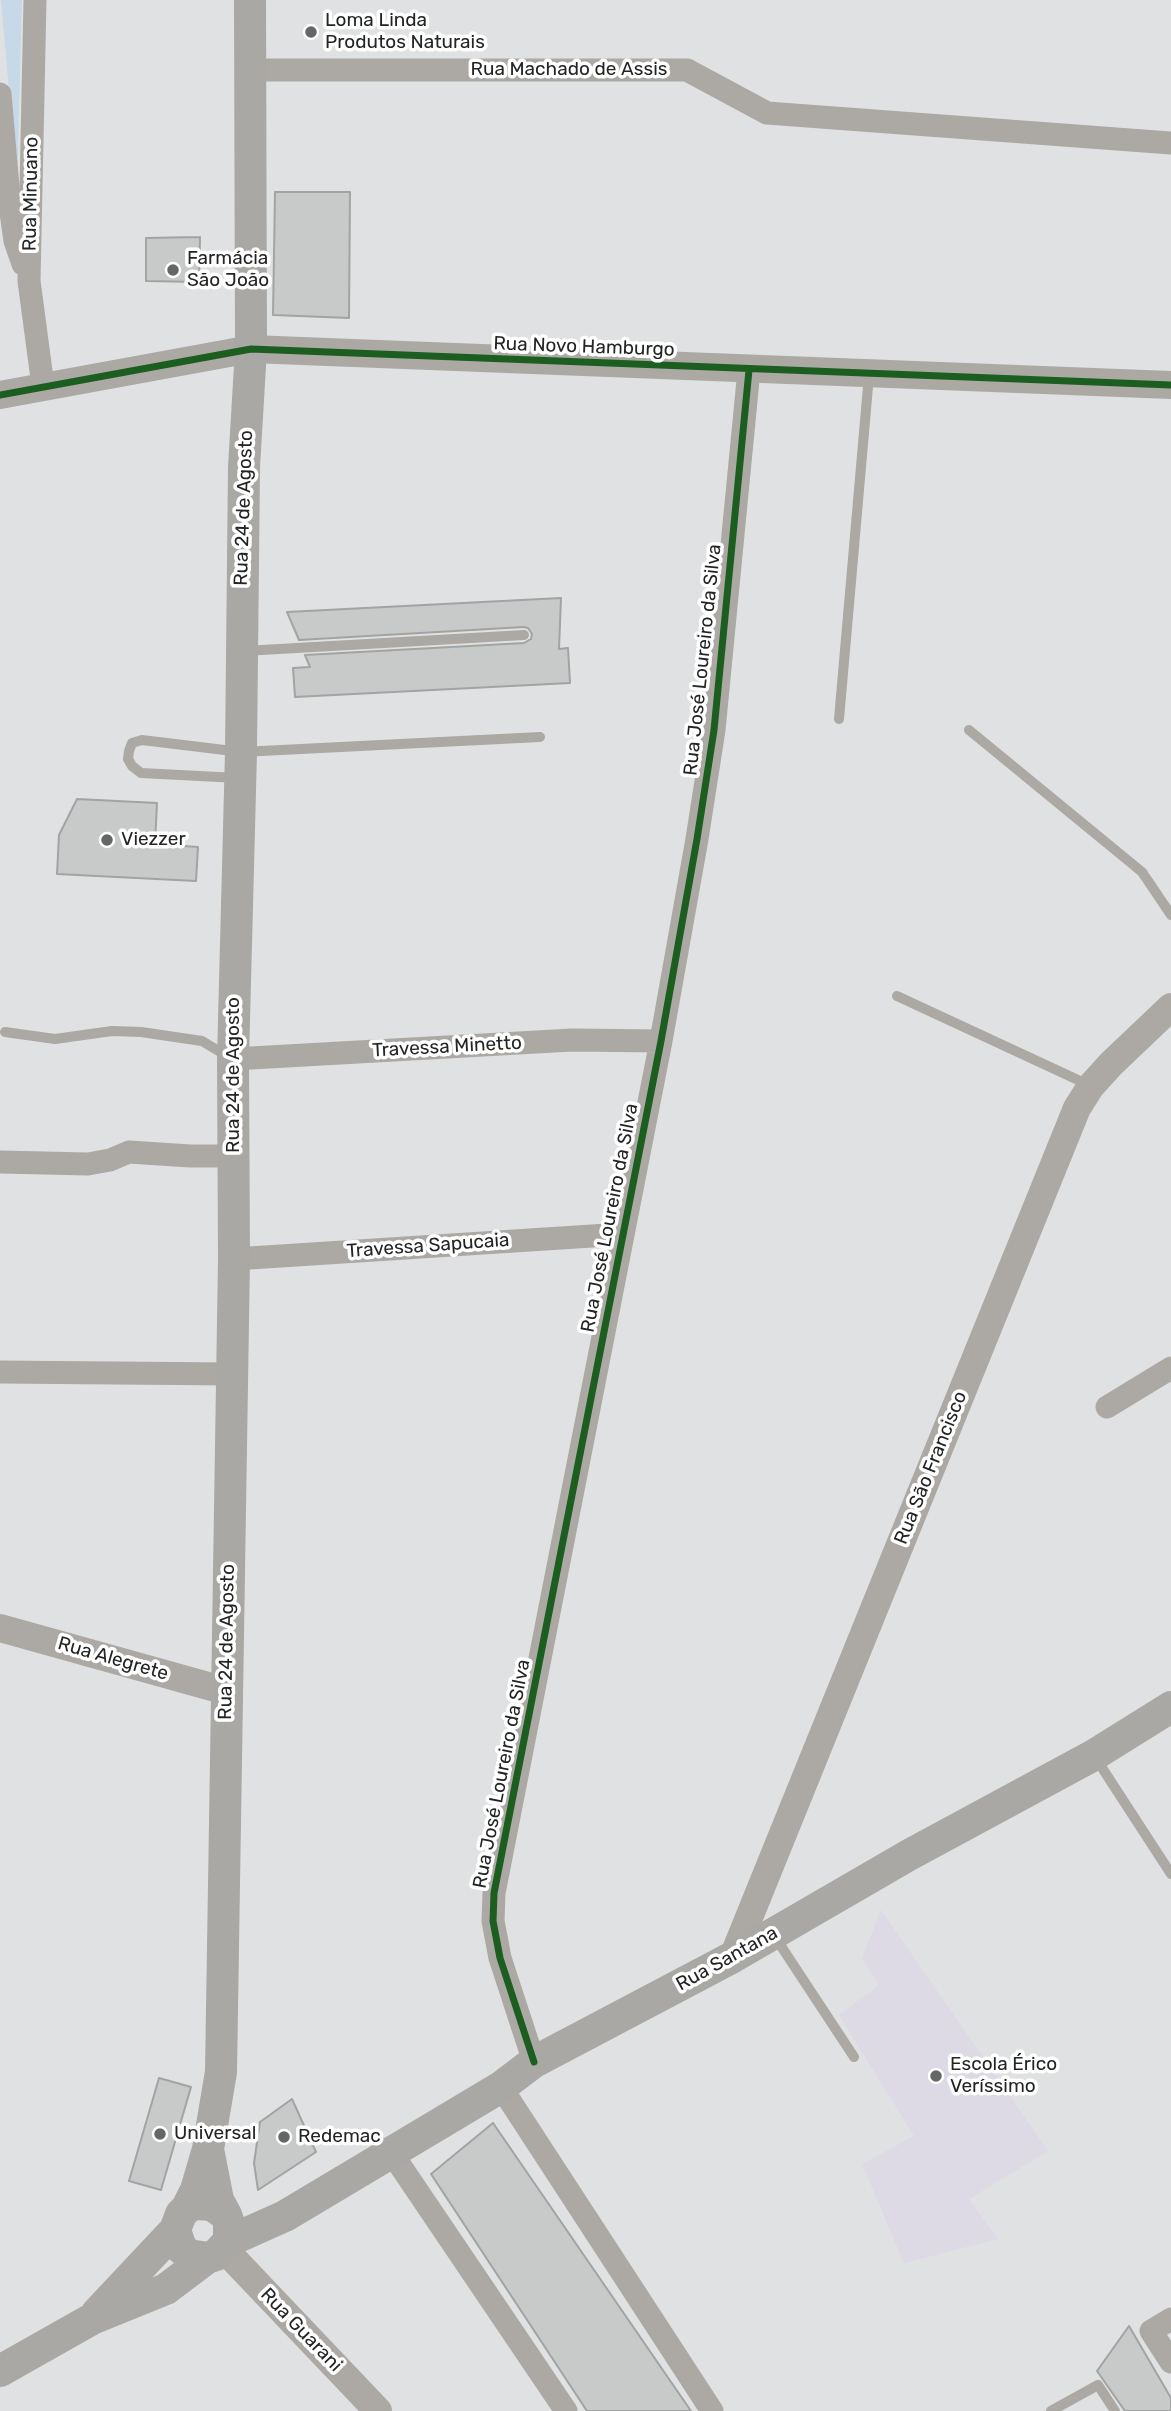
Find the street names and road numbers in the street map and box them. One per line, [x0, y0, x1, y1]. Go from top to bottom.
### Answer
street label: Rua Machado de Assis [470, 59, 668, 81]
street label: Rua Minuano [19, 137, 43, 251]
street label: Rua Novo Hamburgo [493, 332, 675, 362]
street label: Rua 24 de Agosto [230, 430, 258, 586]
street label: Rua José Loureiro da Silva [679, 543, 727, 777]
street label: Rua 24 de Agosto [223, 997, 245, 1153]
street label: Travessa Minetto [372, 1032, 522, 1062]
street label: Rua José Loureiro da Silva [577, 1102, 643, 1334]
street label: Travessa Sapucaia [346, 1229, 510, 1263]
street label: Rua São Francisco [890, 1388, 972, 1548]
street label: Rua 24 de Agosto [214, 1564, 240, 1720]
street label: Rua Alegrete [55, 1632, 171, 1686]
street label: Rua José Loureiro da Silva [469, 1658, 535, 1890]
street label: Rua Santana [672, 1922, 782, 1996]
street label: Rua Guarani [255, 2283, 347, 2377]

